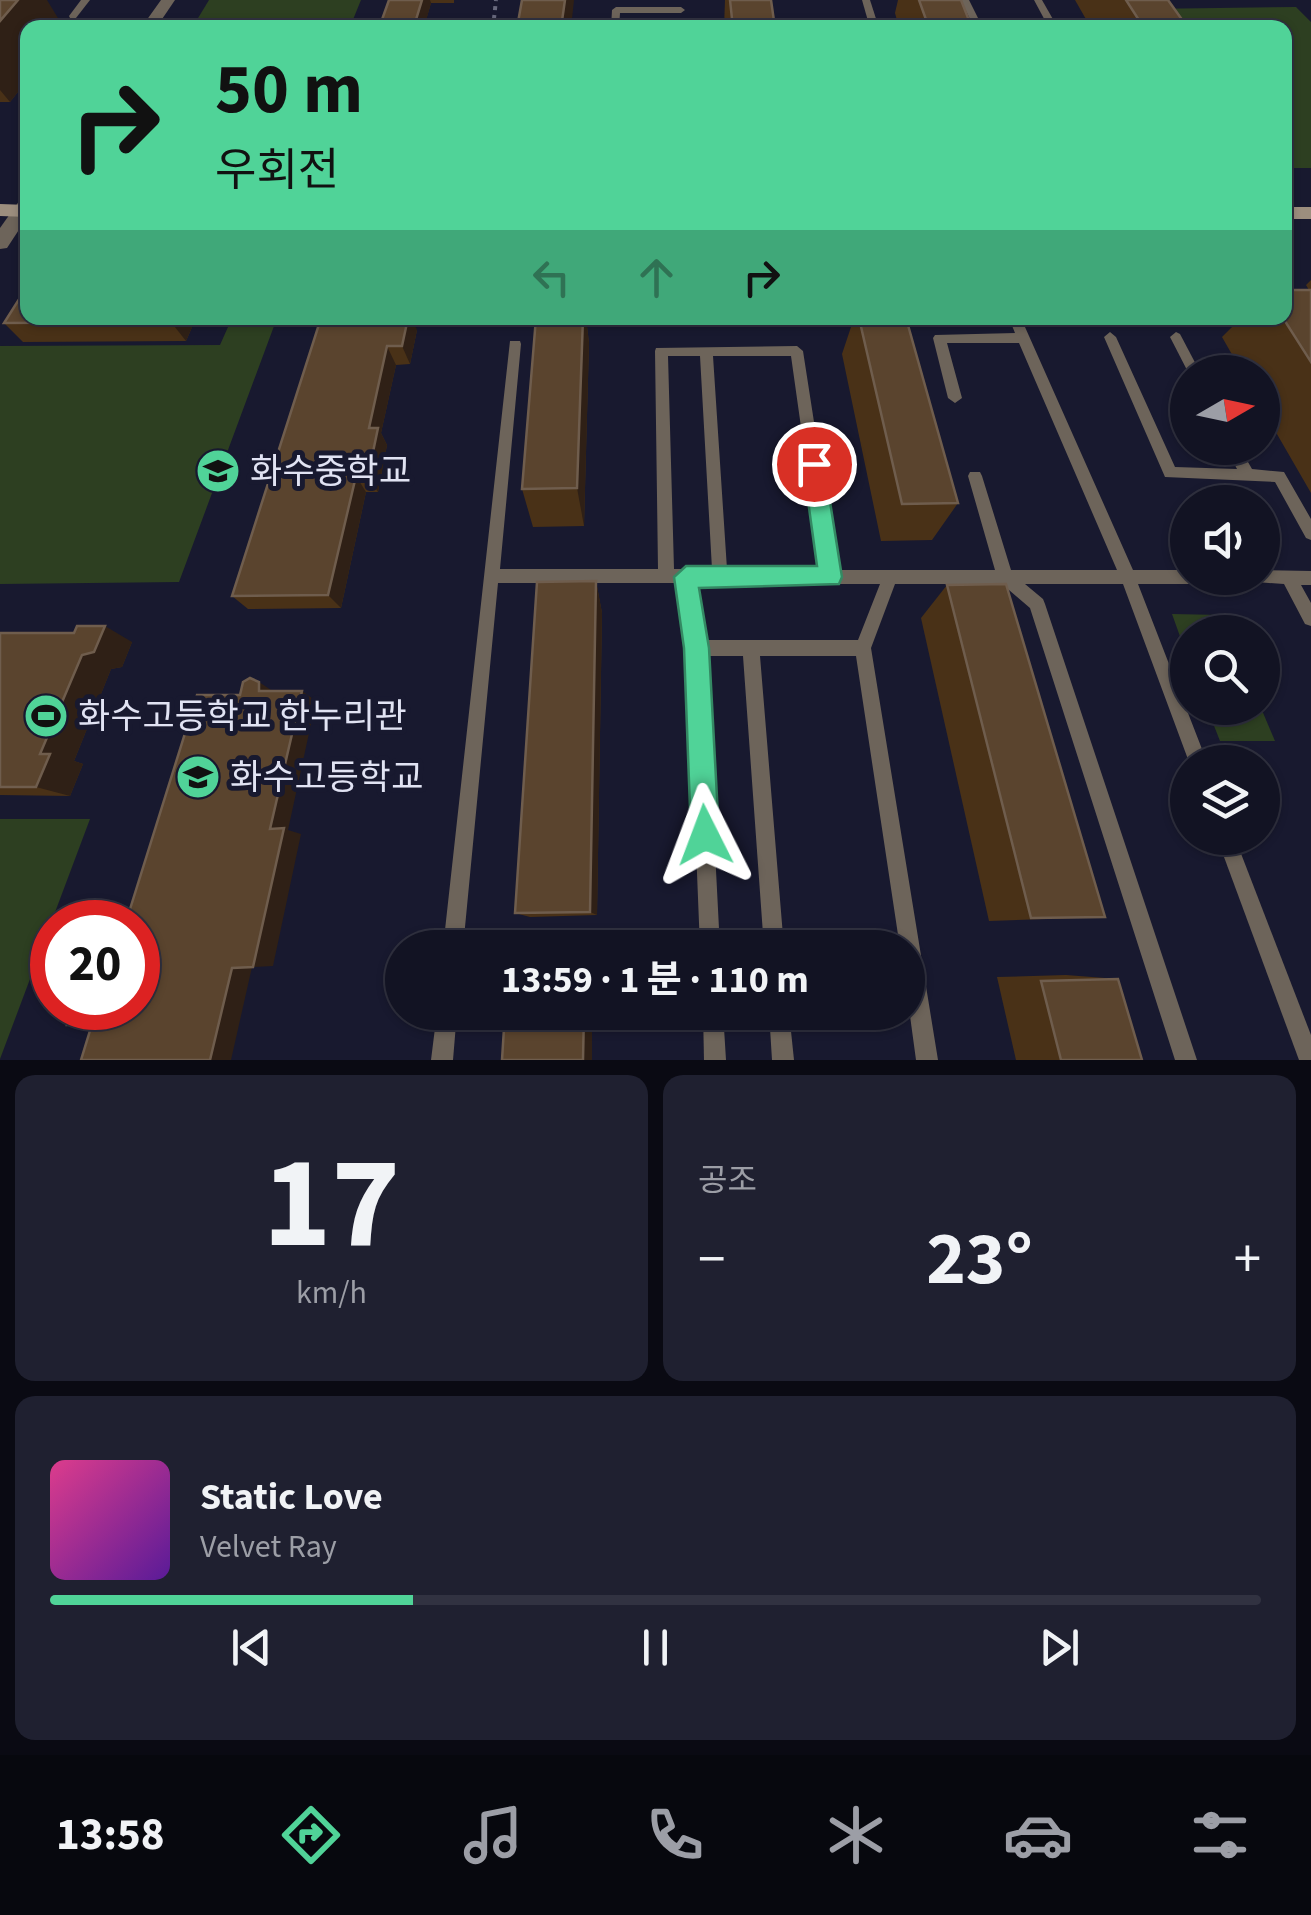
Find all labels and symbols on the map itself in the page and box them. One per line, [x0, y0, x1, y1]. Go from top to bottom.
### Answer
north arrow [1170, 355, 1280, 465]
pin [772, 422, 857, 507]
place label: 화수중학교 [250, 447, 411, 497]
school or university icon: 화수중학교 [195, 448, 241, 494]
place label: 화수고등학교 한누리관 [78, 692, 407, 742]
sports icon: 화수고등학교 한누리관 [23, 693, 69, 739]
place label: 화수고등학교 [230, 753, 423, 803]
school or university icon: 화수고등학교 [175, 754, 221, 800]
position arrow [653, 783, 757, 887]
speed limit sign: 20 [30, 900, 160, 1030]

